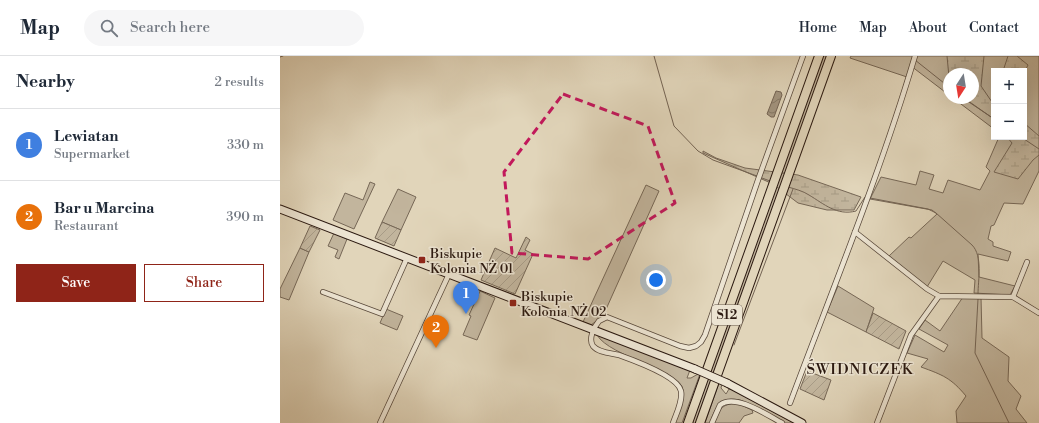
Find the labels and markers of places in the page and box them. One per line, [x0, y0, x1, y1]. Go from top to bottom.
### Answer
place label: Biskupie Kolonia NŻ 01 [429, 246, 514, 277]
marker: Biskupie Kolonia NŻ 01 [417, 255, 427, 265]
pin: 1 [453, 281, 479, 314]
place label: Biskupie Kolonia NŻ 02 [520, 289, 606, 320]
marker: Biskupie Kolonia NŻ 02 [508, 298, 518, 308]
pin: 2 [423, 315, 449, 348]

